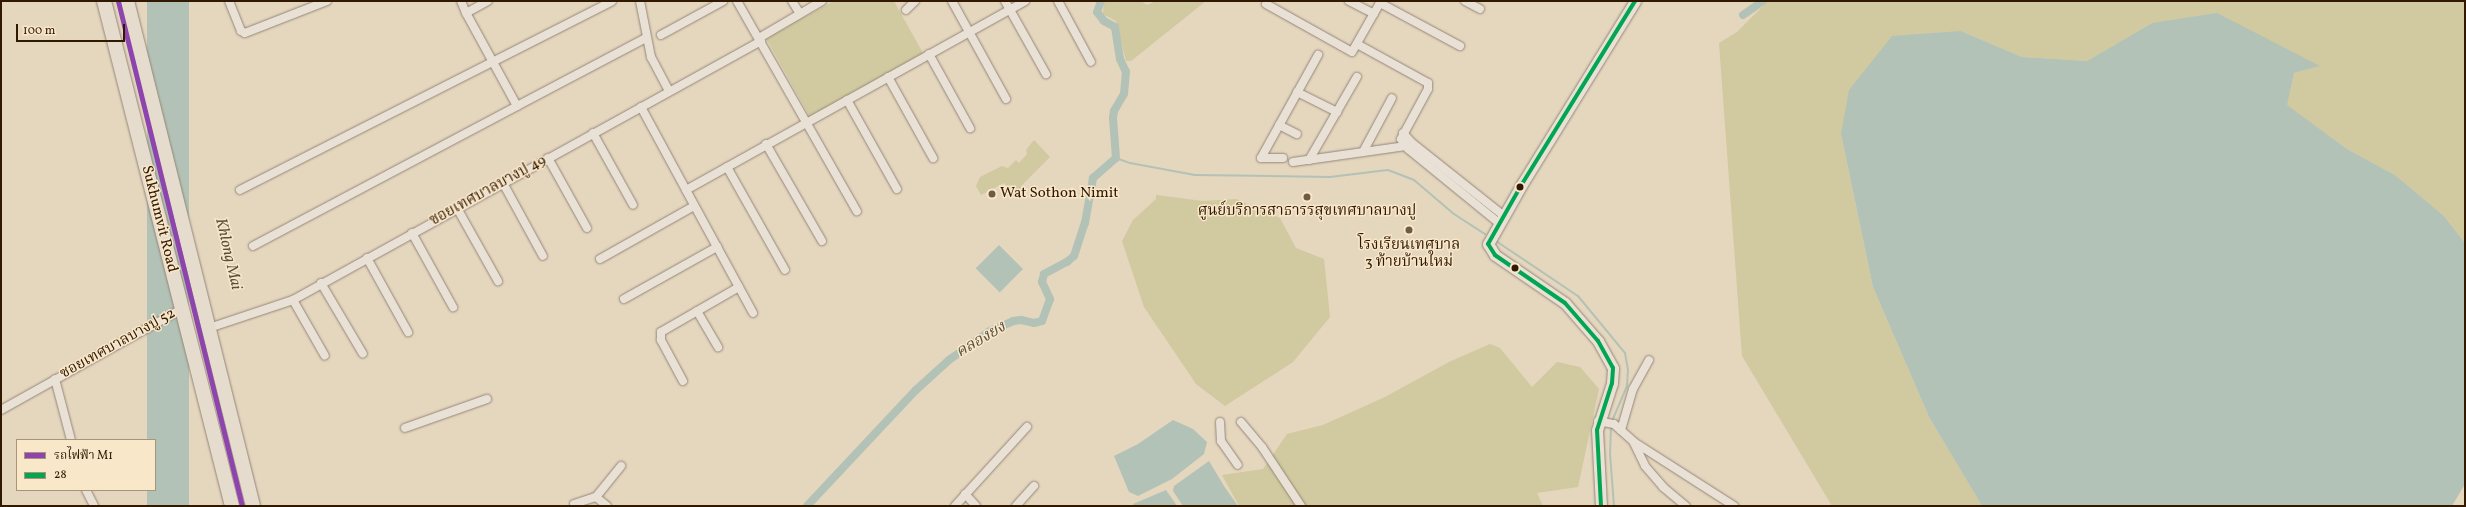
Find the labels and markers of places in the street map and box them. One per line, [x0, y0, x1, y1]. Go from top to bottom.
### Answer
unlabelled marker [1515, 182, 1525, 192]
place label: Wat Sothon Nimit [1000, 185, 1119, 203]
marker: Wat Sothon Nimit [987, 189, 997, 199]
marker: ศูนย์บริการสาธารรสุขเทศบาลบางปู [1302, 192, 1312, 202]
place label: ศูนย์บริการสาธารรสุขเทศบาลบางปู [1198, 203, 1416, 221]
marker: โรงเรียนเทศบาล 3 ท้ายบ้านใหม่ [1404, 225, 1414, 235]
place label: โรงเรียนเทศบาล 3 ท้ายบ้านใหม่ [1358, 236, 1460, 271]
unlabelled marker [1510, 263, 1520, 273]

